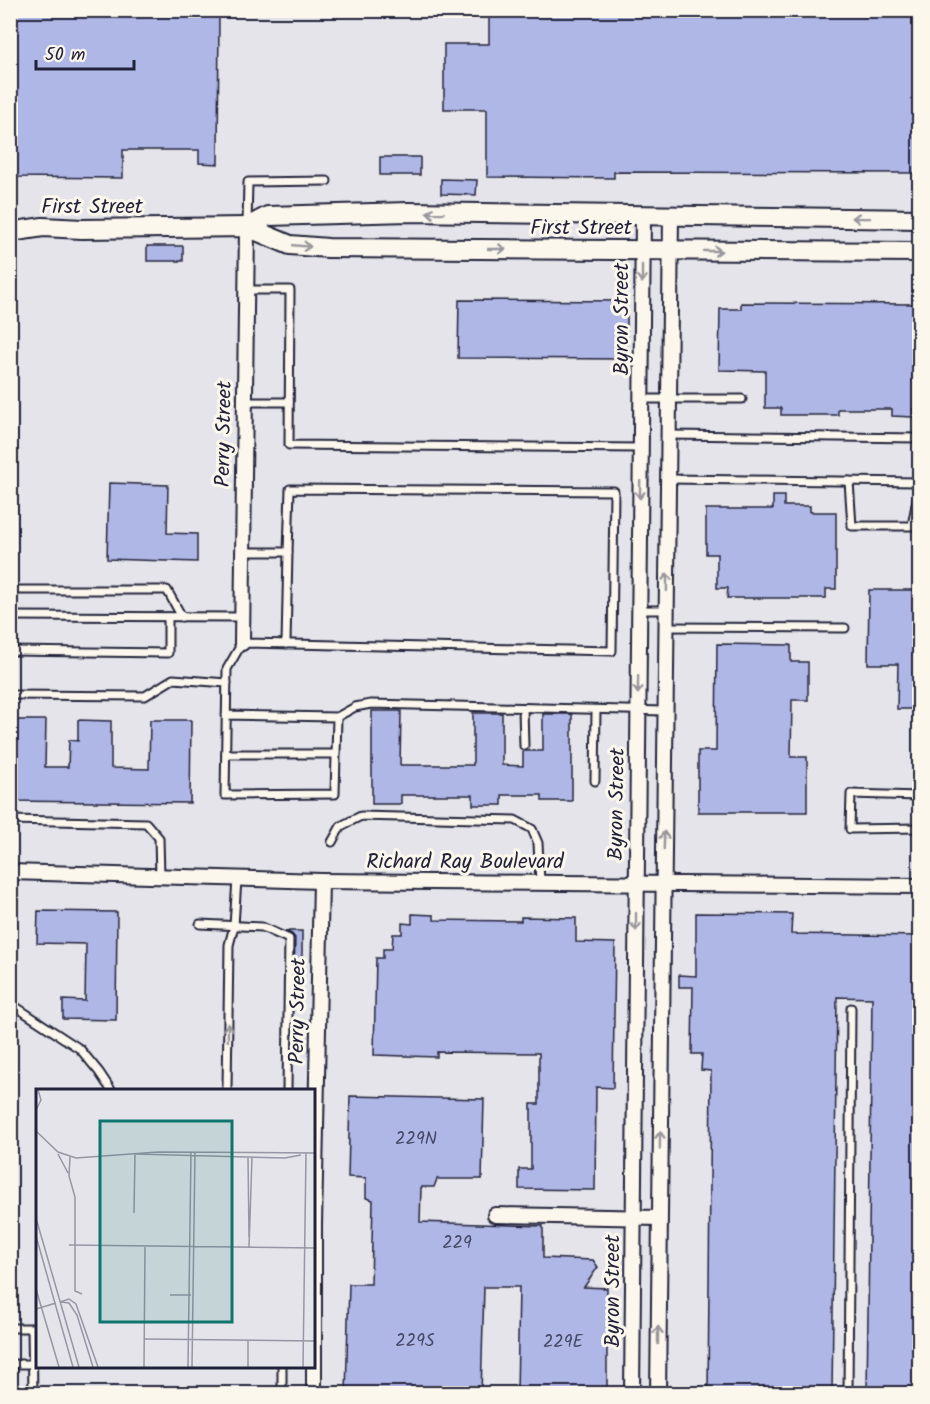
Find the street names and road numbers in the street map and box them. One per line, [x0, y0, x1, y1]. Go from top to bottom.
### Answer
street label: First Street [41, 191, 144, 224]
street label: First Street [530, 212, 633, 245]
street label: Byron Street [606, 262, 639, 375]
street label: Perry Street [207, 380, 242, 487]
street label: Byron Street [600, 747, 635, 861]
street label: Richard Ray Boulevard [366, 846, 564, 879]
street label: Perry Street [281, 957, 316, 1064]
street label: Byron Street [597, 1234, 630, 1347]

